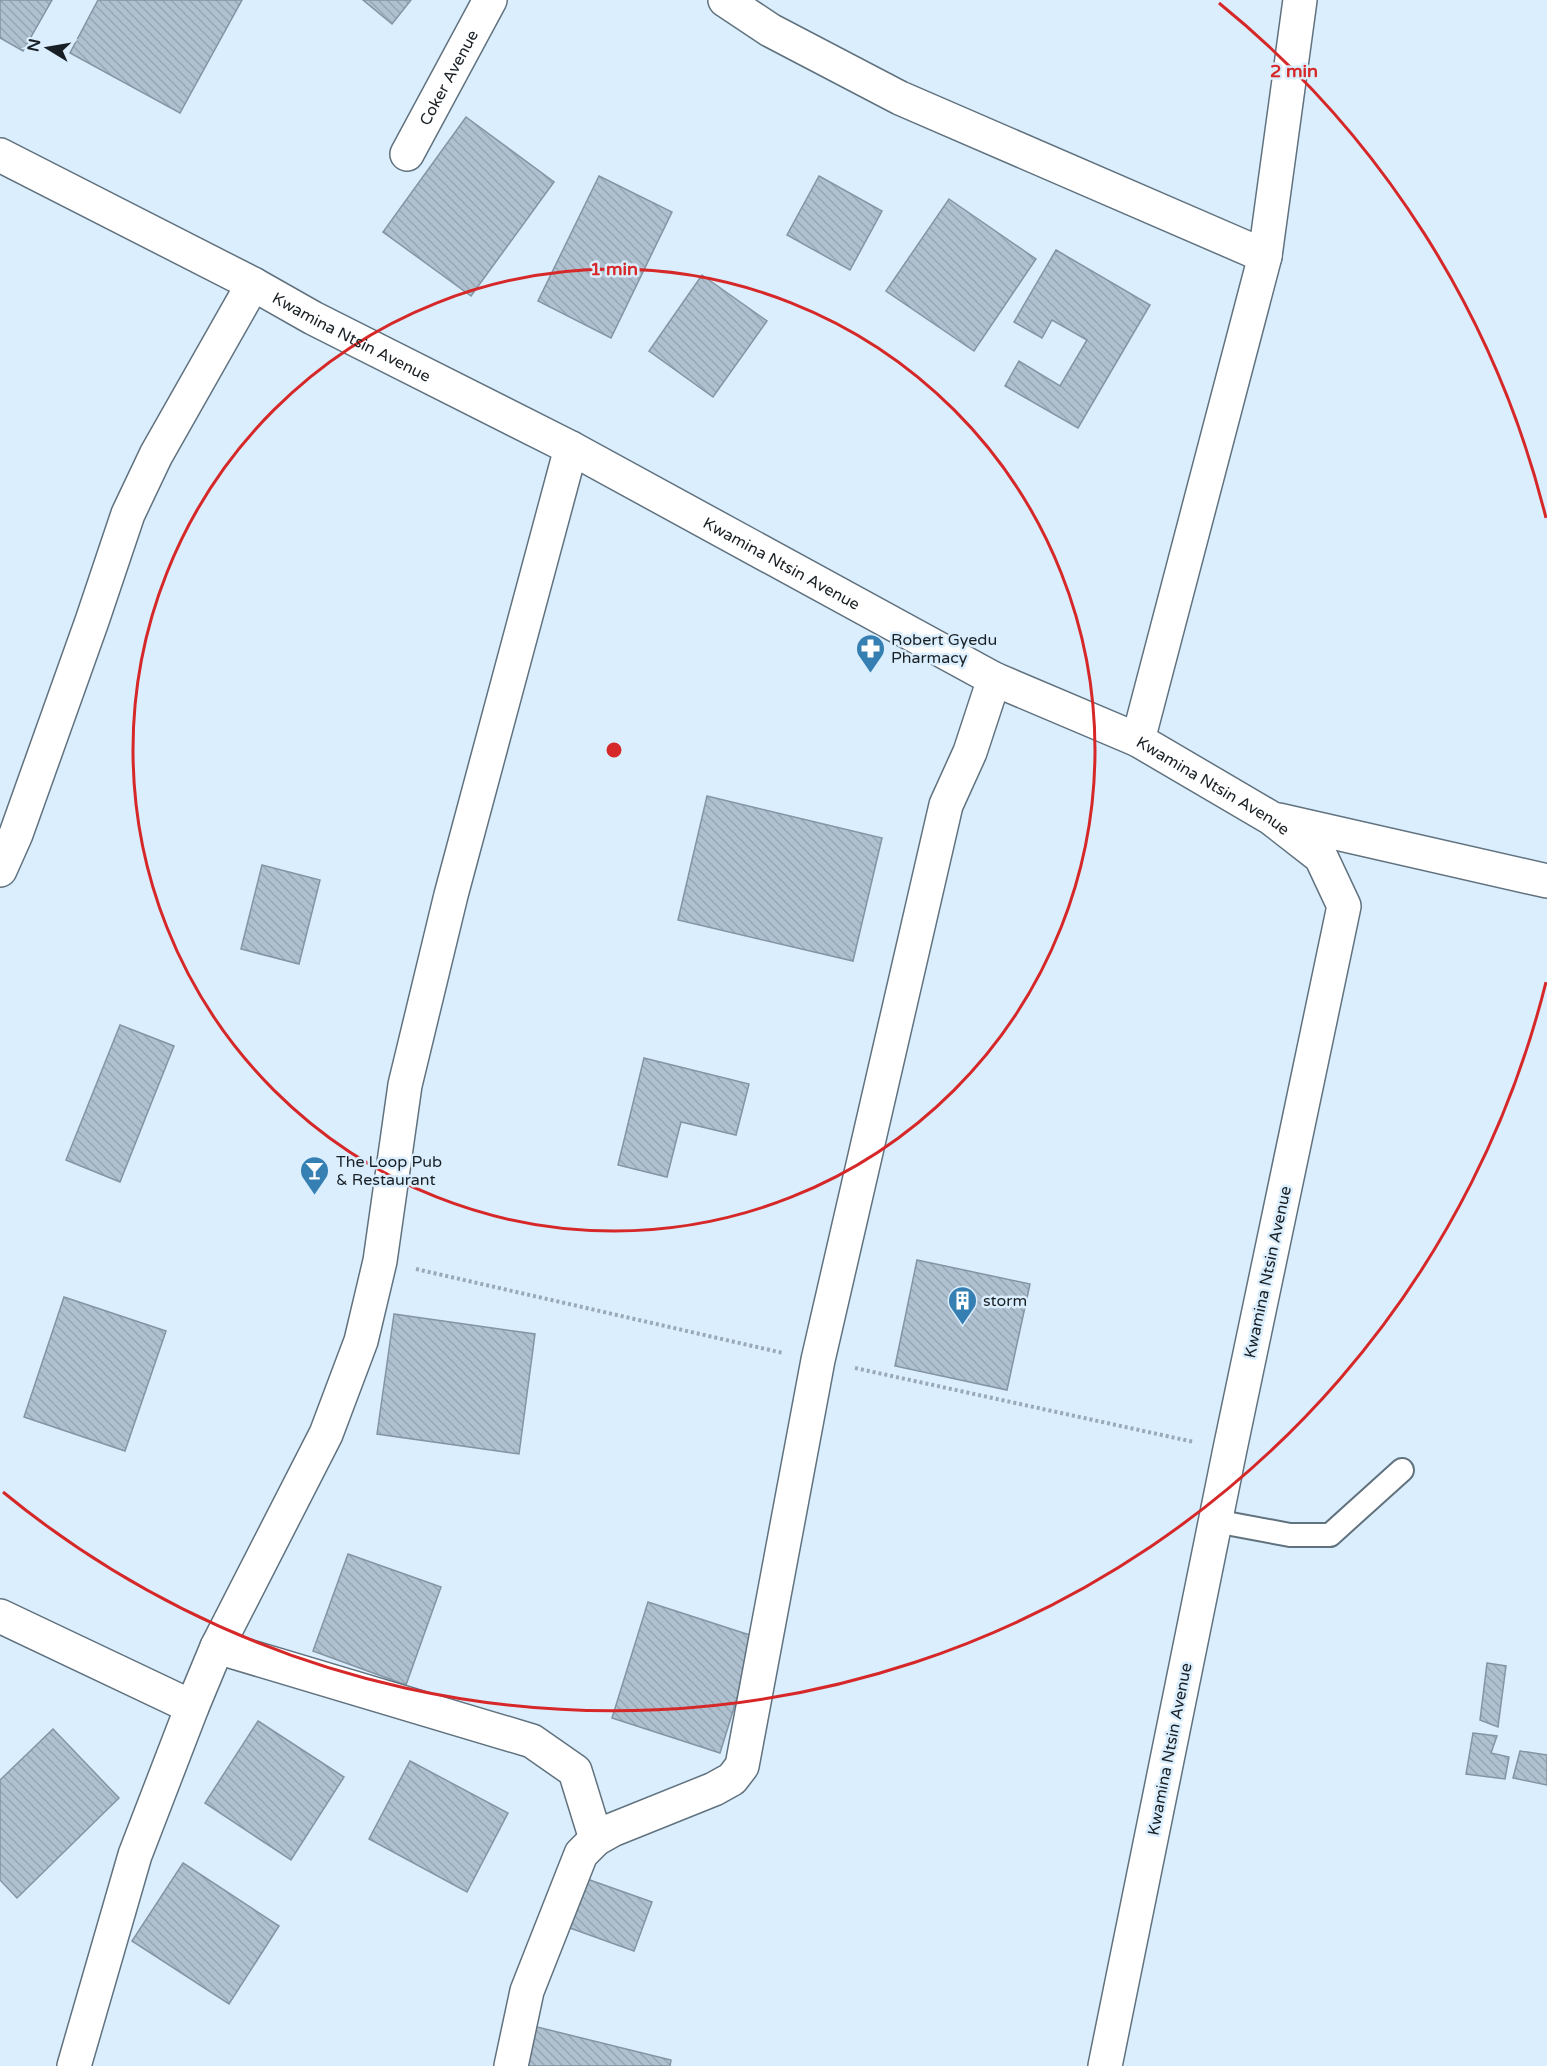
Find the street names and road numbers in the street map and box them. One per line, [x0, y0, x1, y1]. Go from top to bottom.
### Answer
street label: Coker Avenue [415, 27, 483, 129]
street label: Kwamina Ntsin Avenue [269, 288, 434, 387]
street label: Kwamina Ntsin Avenue [699, 513, 863, 615]
street label: Kwamina Ntsin Avenue [1132, 732, 1293, 840]
street label: Kwamina Ntsin Avenue [1240, 1184, 1296, 1360]
street label: Kwamina Ntsin Avenue [1143, 1661, 1197, 1837]

